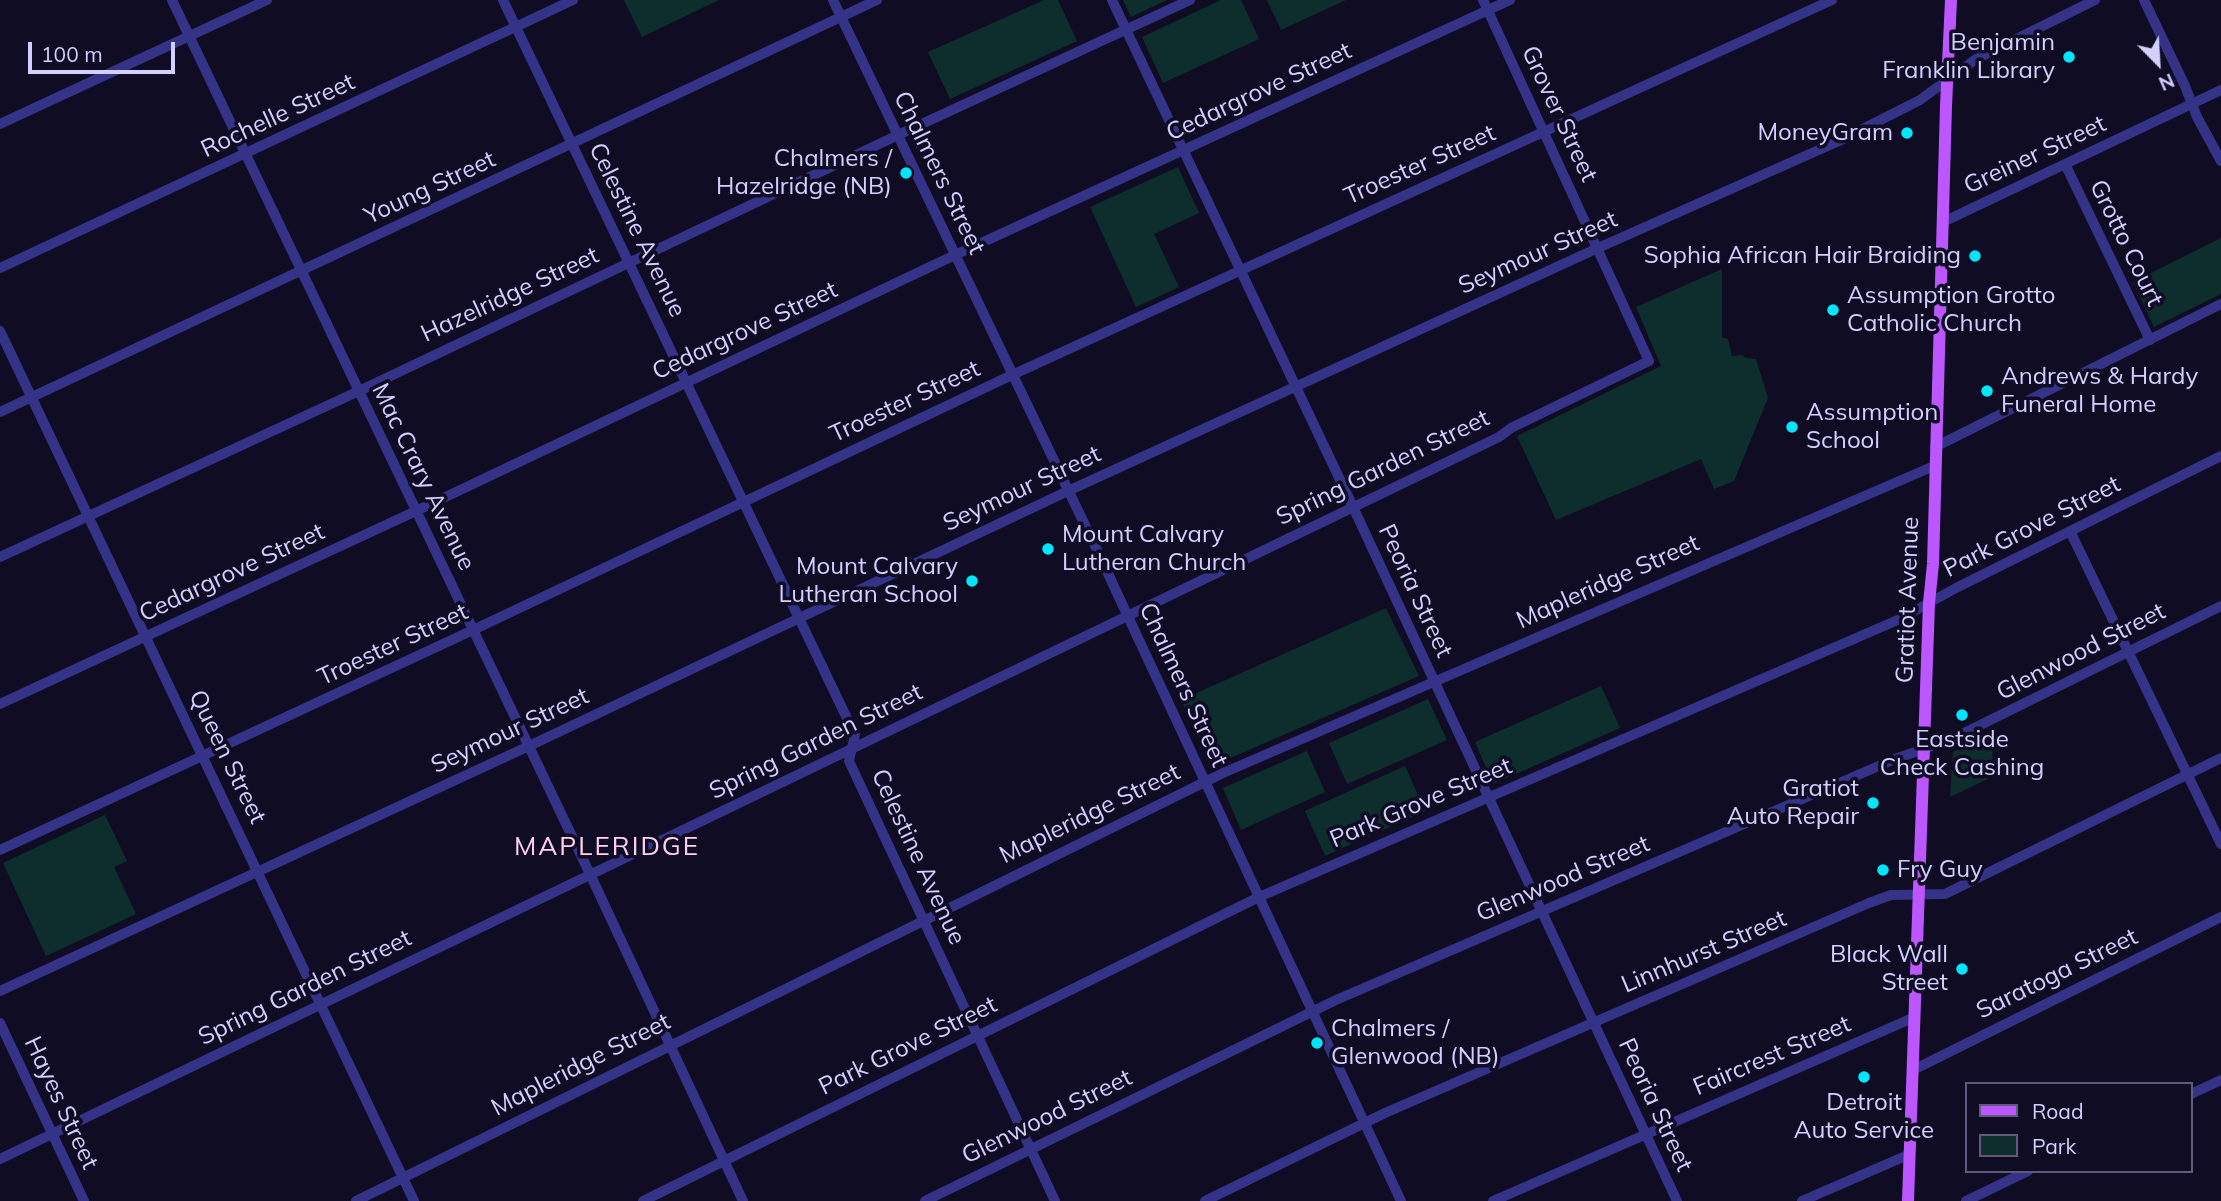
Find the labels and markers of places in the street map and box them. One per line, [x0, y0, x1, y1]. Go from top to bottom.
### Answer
place label: Benjamin Franklin Library [1882, 29, 2055, 85]
marker: Benjamin Franklin Library [2061, 49, 2077, 65]
place label: MoneyGram [1757, 119, 1893, 147]
marker: MoneyGram [1899, 125, 1915, 141]
place label: Chalmers / Hazelridge (NB) [716, 145, 892, 201]
marker: Chalmers / Hazelridge (NB) [898, 165, 914, 181]
place label: Sophia African Hair Braiding [1644, 242, 1961, 270]
marker: Sophia African Hair Braiding [1967, 248, 1983, 264]
place label: Assumption Grotto Catholic Church [1847, 282, 2055, 338]
marker: Assumption Grotto Catholic Church [1825, 302, 1841, 318]
place label: Andrews & Hardy Funeral Home [2001, 363, 2198, 419]
marker: Andrews & Hardy Funeral Home [1979, 383, 1995, 399]
place label: Assumption School [1806, 399, 1938, 455]
marker: Assumption School [1784, 419, 1800, 435]
place label: Mount Calvary Lutheran Church [1062, 521, 1246, 577]
marker: Mount Calvary Lutheran Church [1040, 541, 1056, 557]
place label: Mount Calvary Lutheran School [778, 553, 958, 609]
marker: Mount Calvary Lutheran School [964, 573, 980, 589]
marker: Eastside Check Cashing [1954, 707, 1970, 723]
place label: Eastside Check Cashing [1880, 726, 2044, 782]
place label: Gratiot Auto Repair [1727, 775, 1859, 831]
marker: Gratiot Auto Repair [1865, 795, 1881, 811]
place label: Fry Guy [1897, 856, 1983, 884]
marker: Fry Guy [1875, 862, 1891, 878]
place label: Black Wall Street [1830, 941, 1948, 997]
marker: Black Wall Street [1954, 961, 1970, 977]
place label: Chalmers / Glenwood (NB) [1331, 1015, 1500, 1071]
marker: Chalmers / Glenwood (NB) [1309, 1035, 1325, 1051]
marker: Detroit Auto Service [1856, 1069, 1872, 1085]
place label: Detroit Auto Service [1794, 1089, 1934, 1145]

